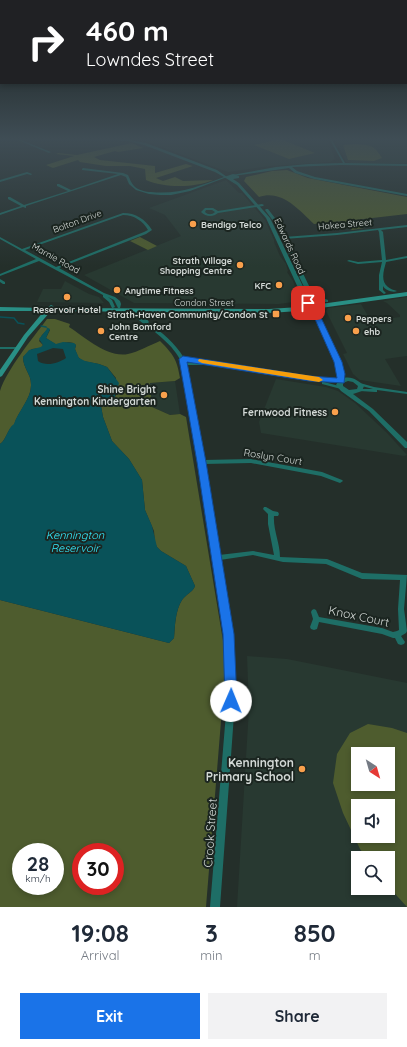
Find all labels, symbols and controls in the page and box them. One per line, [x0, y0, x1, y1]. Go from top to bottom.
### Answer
text: 460 m [86, 13, 169, 48]
icon: right [20, 16, 72, 68]
text: Lowndes Street [86, 48, 214, 71]
street label: Bolton Drive [51, 207, 103, 235]
street label: Edwards Road [272, 216, 308, 276]
street label: Hakea Street [318, 216, 372, 232]
marker: Bendigo Telco [188, 219, 198, 229]
place label: Bendigo Telco [201, 219, 262, 230]
street label: Marnie Road [30, 240, 82, 276]
place label: Strath Village Shopping Centre [160, 255, 232, 276]
marker: Strath Village Shopping Centre [235, 260, 245, 270]
place label: KFC [254, 280, 271, 291]
marker: KFC [274, 280, 284, 290]
marker: Anytime Fitness [112, 285, 122, 295]
place label: Anytime Fitness [125, 285, 194, 296]
pin [291, 286, 325, 320]
marker: Reservoir Hotel [62, 292, 72, 302]
icon: arrive [297, 292, 319, 314]
street label: Condon Street [174, 297, 234, 308]
place label: Reservoir Hotel [33, 304, 101, 315]
place label: Strath-Haven Community/Condon St [107, 309, 268, 320]
marker: Strath-Haven Community/Condon St [271, 309, 281, 319]
marker: Peppers [343, 313, 353, 323]
place label: Peppers [356, 313, 392, 324]
place label: John Bomford Centre [109, 321, 172, 342]
marker: John Bomford Centre [96, 326, 106, 336]
marker: ehb [351, 326, 361, 336]
place label: ehb [364, 326, 381, 337]
place label: Shine Bright Kennington Kindergarten [34, 383, 156, 408]
marker: Shine Bright Kennington Kindergarten [159, 390, 169, 400]
place label: Fernwood Fitness [243, 406, 327, 419]
marker: Fernwood Fitness [330, 407, 340, 417]
street label: Roslyn Court [243, 446, 304, 468]
water label: Kennington Reservoir [46, 528, 105, 555]
street label: Knox Court [327, 602, 391, 630]
position arrow [210, 680, 252, 722]
north arrow [351, 747, 395, 791]
map controls [351, 747, 395, 895]
place label: Kennington Primary School [206, 755, 294, 784]
marker: Kennington Primary School [297, 764, 307, 774]
street label: Crook Street [200, 798, 220, 868]
button: sound [351, 799, 395, 843]
speed limit sign: 30 [72, 843, 124, 895]
text: 28 [27, 851, 49, 876]
button: search [351, 851, 395, 895]
text: km/h [25, 872, 51, 885]
text: 19:08 [71, 918, 129, 948]
text: 3 [205, 918, 218, 948]
text: 850 [294, 918, 336, 948]
text: Arrival [81, 947, 120, 963]
text: min [200, 947, 222, 963]
text: m [309, 947, 321, 963]
button: Exit [20, 993, 200, 1039]
button: Share [208, 993, 387, 1039]

